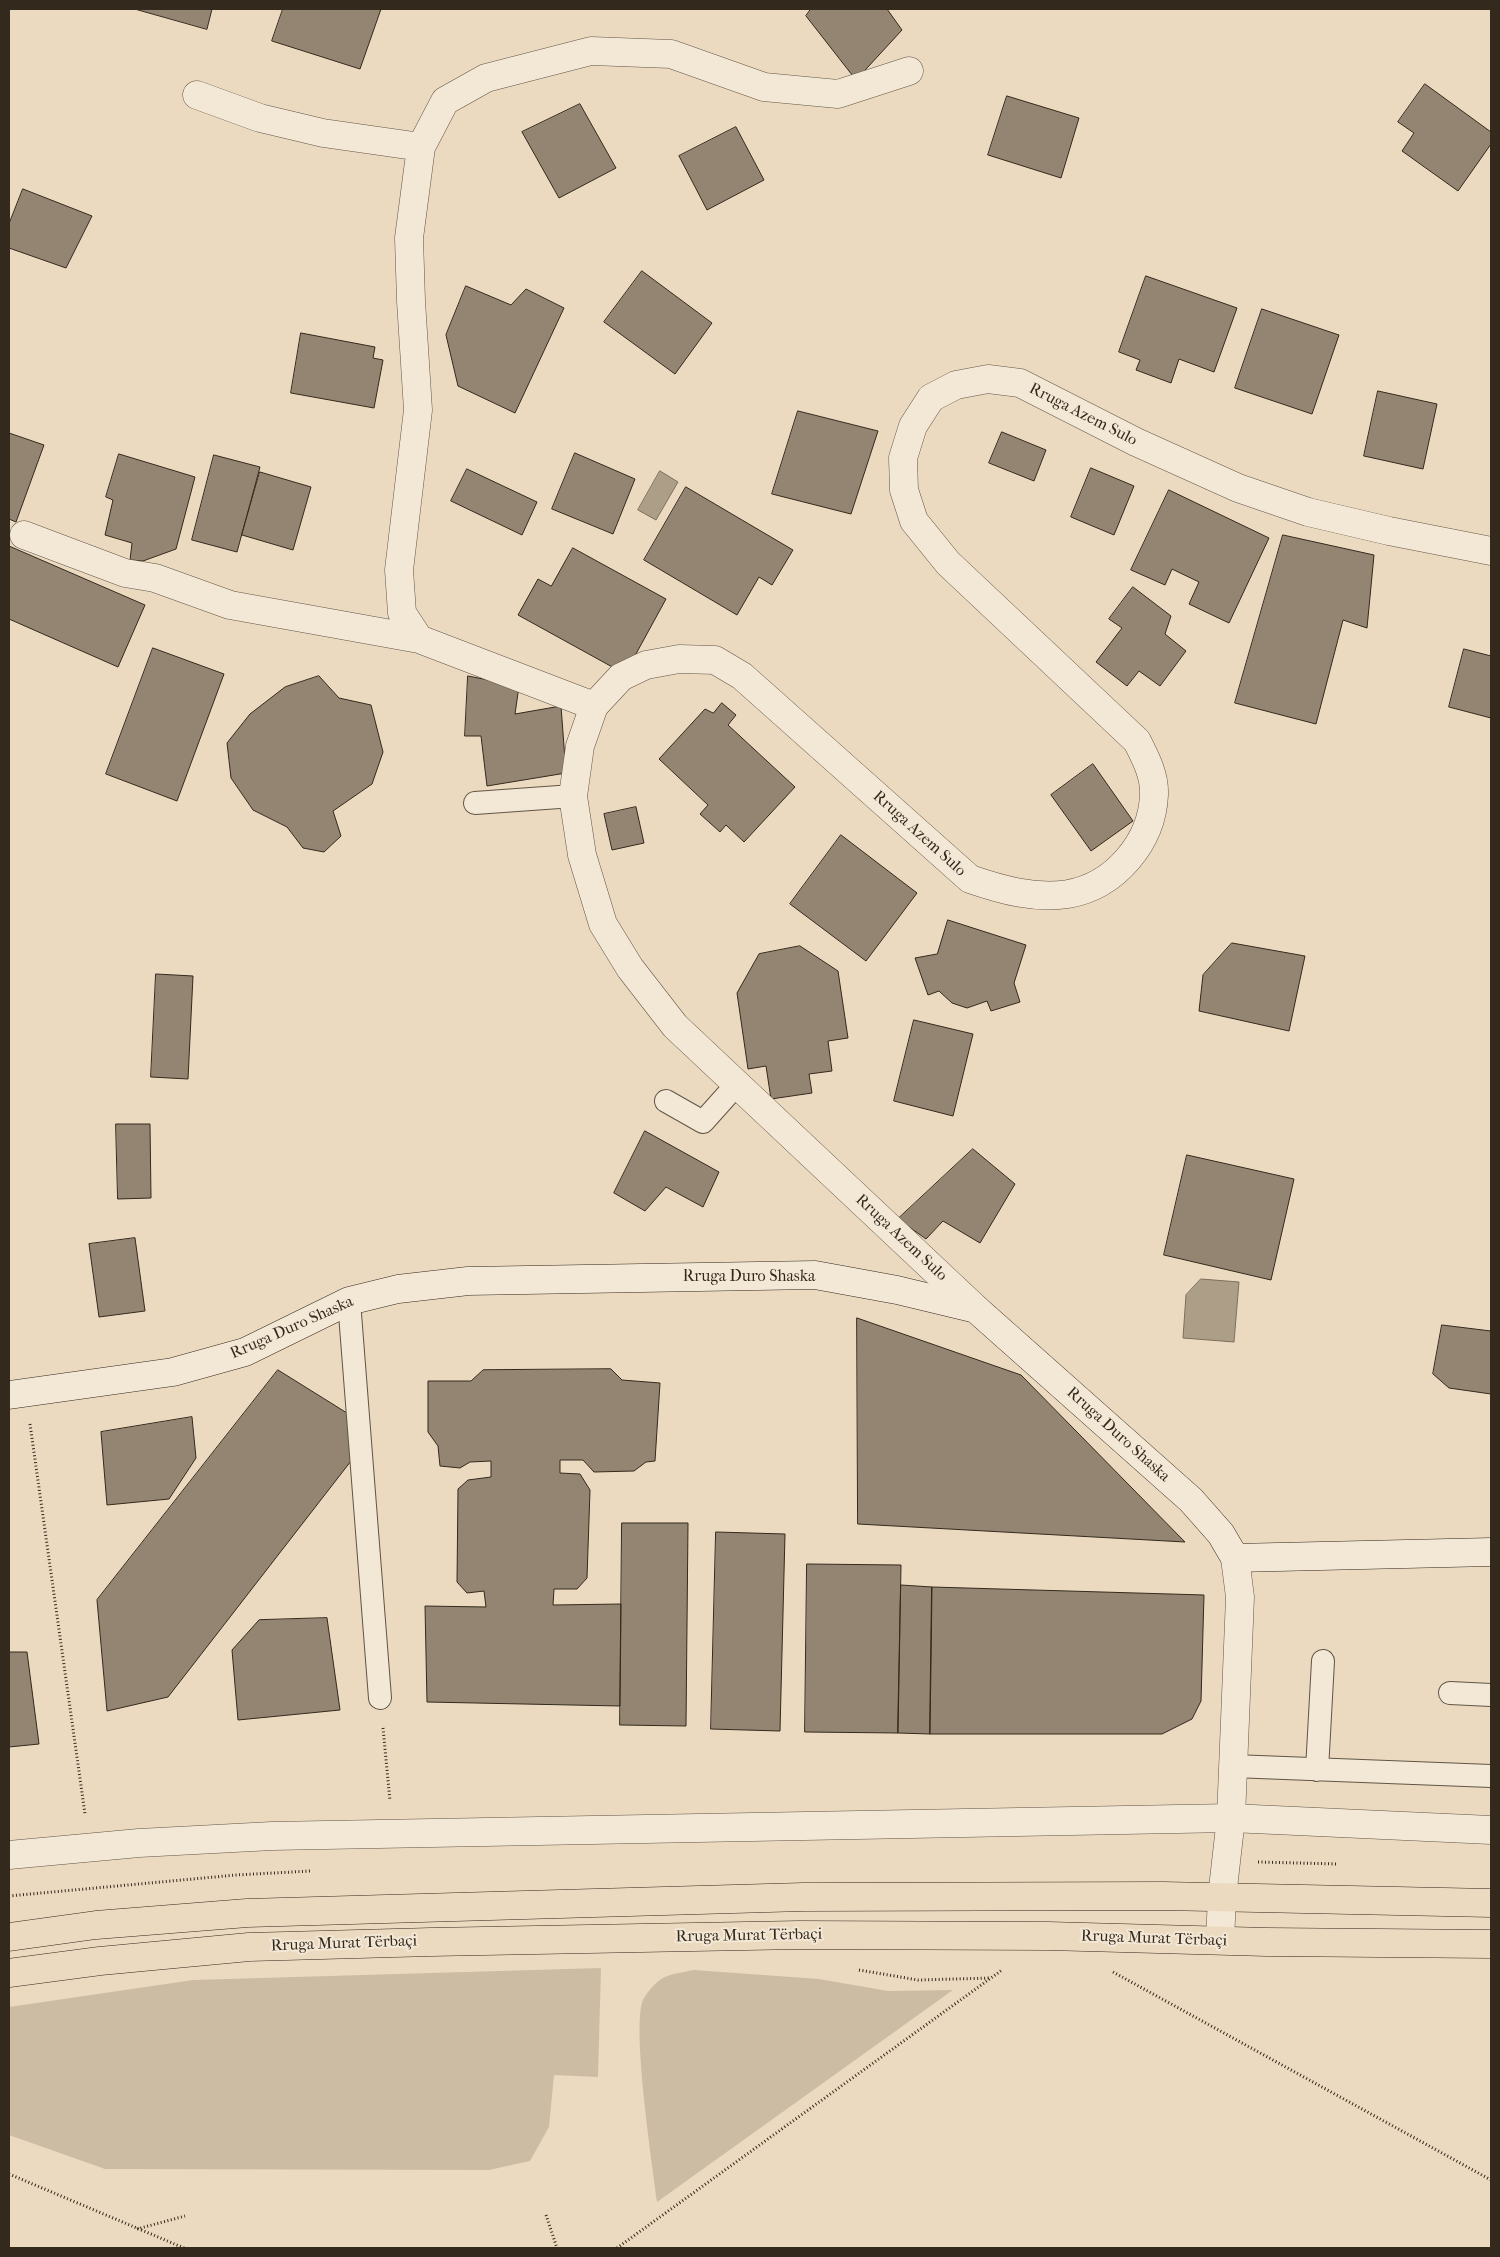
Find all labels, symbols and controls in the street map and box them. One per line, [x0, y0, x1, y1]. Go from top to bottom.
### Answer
street label: Rruga Azem Sulo [1026, 380, 1140, 450]
street label: Rruga Azem Sulo [868, 787, 970, 881]
street label: Rruga Azem Sulo [851, 1191, 951, 1285]
street label: Rruga Duro Shaska [683, 1267, 815, 1287]
street label: Rruga Duro Shaska [228, 1292, 356, 1364]
street label: Rruga Duro Shaska [1062, 1384, 1174, 1486]
street label: Rruga Murat Tërbaçi [676, 1925, 822, 1947]
street label: Rruga Murat Tërbaçi [1080, 1927, 1228, 1951]
street label: Rruga Murat Tërbaçi [270, 1932, 418, 1956]

